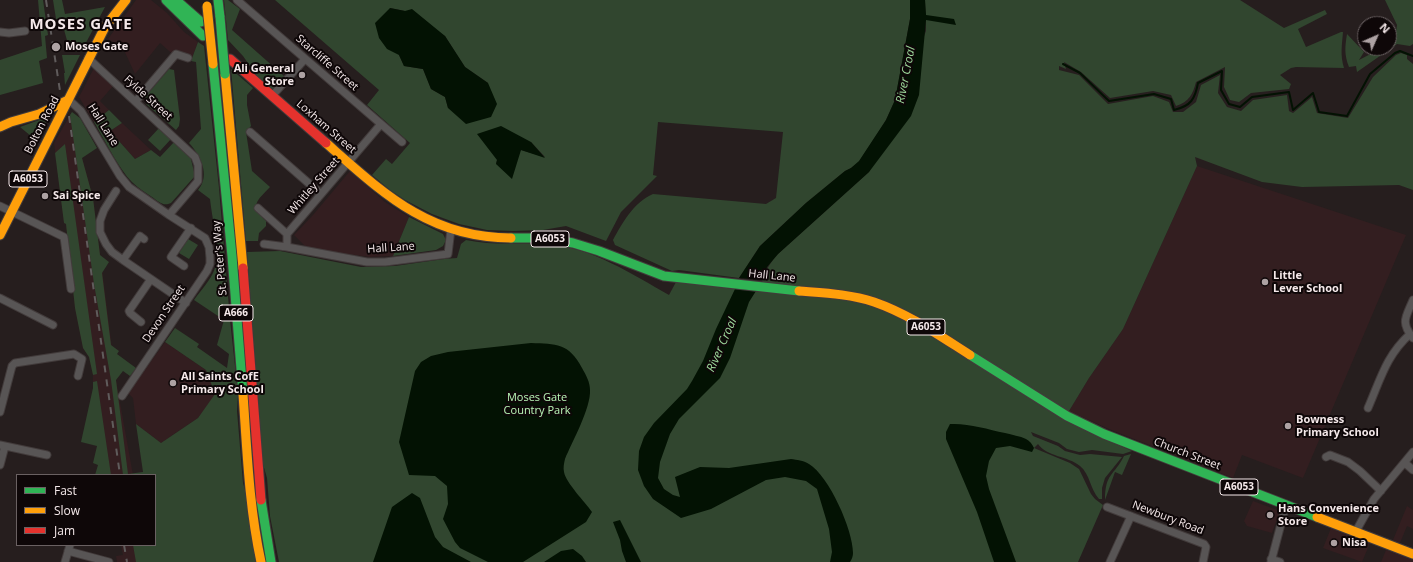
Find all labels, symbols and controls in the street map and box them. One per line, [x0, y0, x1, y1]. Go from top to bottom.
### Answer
district label: MOSES GATE [29, 16, 133, 34]
north arrow [1357, 16, 1397, 56]
text: N [1377, 19, 1394, 36]
street label: Starcliffe Street [293, 32, 361, 94]
place label: Moses Gate [65, 40, 128, 54]
marker: Moses Gate [50, 41, 62, 53]
water label: River Croal [893, 45, 919, 105]
place label: Ali General Store [234, 62, 294, 88]
marker: Ali General Store [297, 70, 307, 80]
street label: Fylde Street [121, 73, 175, 123]
street label: Bolton Road [22, 94, 62, 156]
street label: Loxham Street [293, 98, 359, 156]
street label: Hall Lane [85, 101, 121, 149]
street label: Whitley Street [286, 155, 342, 217]
road number: A6053 [9, 171, 47, 187]
place label: Sai Spice [53, 189, 100, 203]
marker: Sai Spice [40, 191, 50, 201]
street label: St. Peter's Way [210, 220, 230, 296]
road number: A6053 [531, 231, 569, 247]
street label: Hall Lane [367, 240, 415, 256]
street label: Hall Lane [748, 267, 796, 285]
place label: Little Lever School [1273, 269, 1342, 295]
marker: Little Lever School [1260, 277, 1270, 287]
street label: Devon Street [140, 283, 188, 345]
road number: A666 [219, 305, 253, 321]
water label: River Croal [704, 316, 740, 374]
road number: A6053 [907, 319, 945, 335]
place label: All Saints CofE Primary School [181, 370, 264, 396]
marker: All Saints CofE Primary School [168, 378, 178, 388]
park label: Moses Gate Country Park [504, 391, 570, 417]
place label: Bowness Primary School [1296, 413, 1379, 439]
marker: Bowness Primary School [1283, 421, 1293, 431]
street label: Church Street [1152, 435, 1222, 473]
legend [16, 474, 156, 546]
road number: A6053 [1220, 479, 1258, 495]
text: Fast [54, 482, 77, 499]
street label: Newbury Road [1130, 498, 1206, 538]
text: Slow [54, 502, 80, 519]
place label: Hans Convenience Store [1278, 502, 1379, 528]
marker: Hans Convenience Store [1265, 510, 1275, 520]
text: Jam [54, 522, 75, 539]
place label: Nisa [1342, 536, 1366, 550]
marker: Nisa [1329, 538, 1339, 548]

